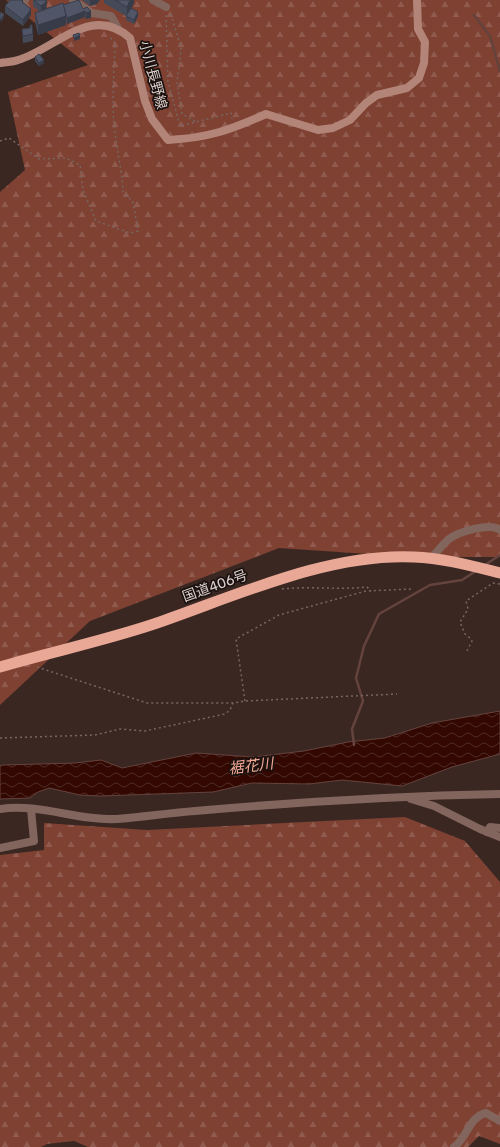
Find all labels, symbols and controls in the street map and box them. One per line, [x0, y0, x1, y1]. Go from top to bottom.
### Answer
street label: 小川長野線 [136, 39, 170, 111]
street label: 国道406号 [180, 566, 250, 606]
water label: 裾花川 [228, 754, 276, 778]

